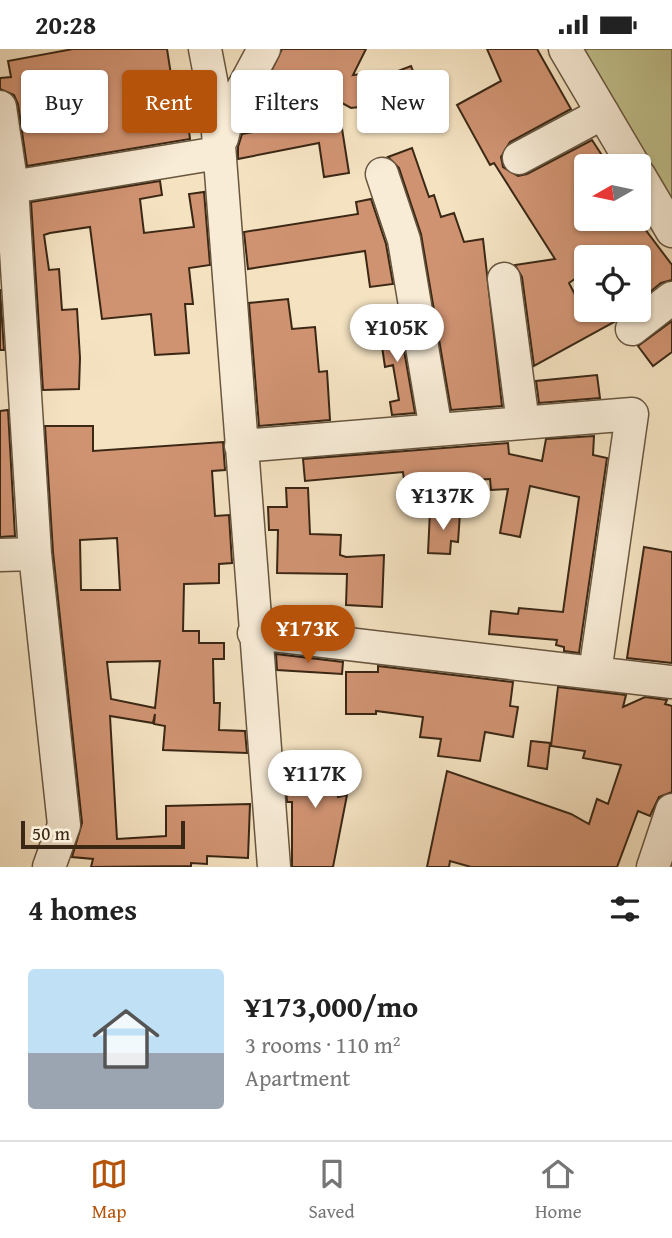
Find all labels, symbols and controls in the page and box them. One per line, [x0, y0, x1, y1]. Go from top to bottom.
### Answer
text: 20:28 [35, 5, 96, 44]
chip: Buy [21, 70, 108, 133]
chip: Rent [122, 70, 217, 133]
chip: Filters [231, 70, 343, 133]
chip: New [357, 70, 449, 133]
north arrow [574, 154, 651, 231]
map controls [574, 154, 651, 322]
button: locate [574, 245, 651, 322]
pin: ¥105K [348, 305, 446, 364]
text: ¥105K [366, 310, 428, 343]
pin: ¥137K [394, 473, 492, 532]
text: ¥137K [412, 478, 474, 511]
pin: ¥173K [259, 605, 357, 665]
text: ¥173K [277, 611, 339, 644]
pin: ¥117K [266, 751, 364, 810]
text: ¥117K [284, 756, 346, 789]
scale bar [21, 818, 186, 850]
text: 50 m [32, 819, 70, 847]
text: 4 homes [28, 887, 137, 931]
icon: filters [606, 890, 644, 928]
text: ¥173,000/mo [245, 984, 418, 1028]
icon: home [84, 997, 168, 1081]
text: 3 rooms · 110 m² [245, 1028, 400, 1061]
text: Apartment [245, 1061, 350, 1094]
tab: Map [90, 1155, 128, 1225]
tab: Saved [309, 1155, 355, 1225]
tab: Home [535, 1155, 582, 1225]

